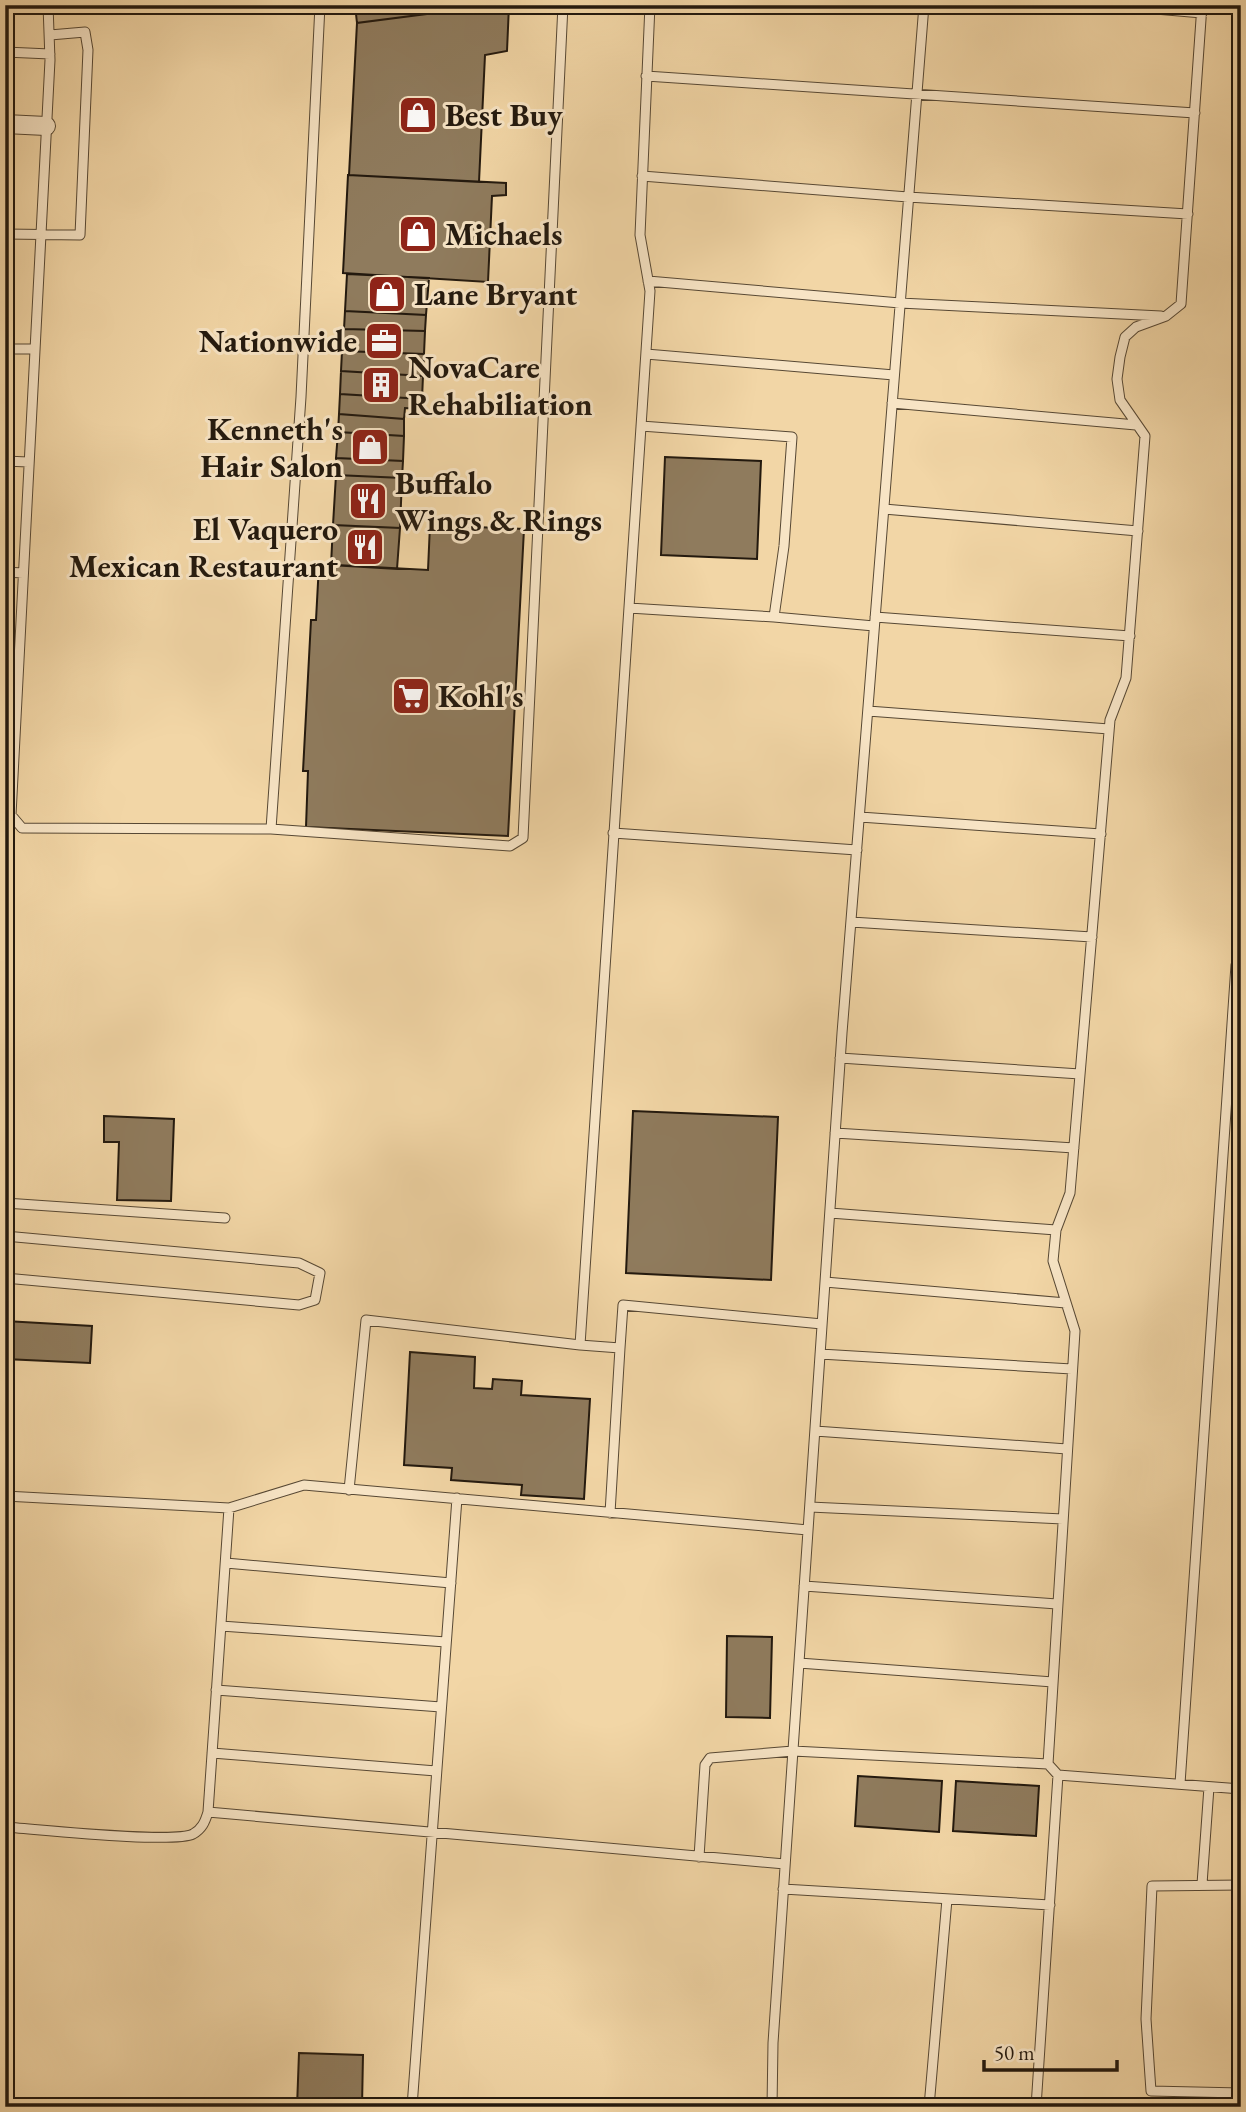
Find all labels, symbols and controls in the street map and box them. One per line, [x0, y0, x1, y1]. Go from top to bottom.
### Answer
shop icon: Best Buy [397, 94, 439, 136]
place label: Best Buy [445, 94, 563, 136]
shop icon: Michaels [397, 213, 439, 255]
place label: Michaels [445, 213, 563, 255]
shop icon: Lane Bryant [366, 273, 408, 315]
place label: Lane Bryant [414, 273, 577, 315]
place label: Nationwide [199, 320, 357, 362]
office icon: Nationwide [363, 320, 405, 362]
place label: NovaCare Rehabiliation [408, 346, 593, 425]
building icon: NovaCare Rehabiliation [360, 364, 402, 406]
place label: Kenneth's Hair Salon [200, 408, 343, 487]
shop icon: Kenneth's Hair Salon [349, 426, 391, 468]
place label: Buffalo Wings & Rings [395, 462, 602, 541]
restaurant icon: Buffalo Wings & Rings [347, 480, 389, 522]
place label: El Vaquero Mexican Restaurant [69, 508, 338, 587]
restaurant icon: El Vaquero Mexican Restaurant [344, 526, 386, 568]
supermarket icon: Kohl's [390, 675, 432, 717]
place label: Kohl's [438, 675, 524, 717]
scale bar [984, 2028, 1116, 2072]
text: 50 m [994, 2039, 1035, 2066]

